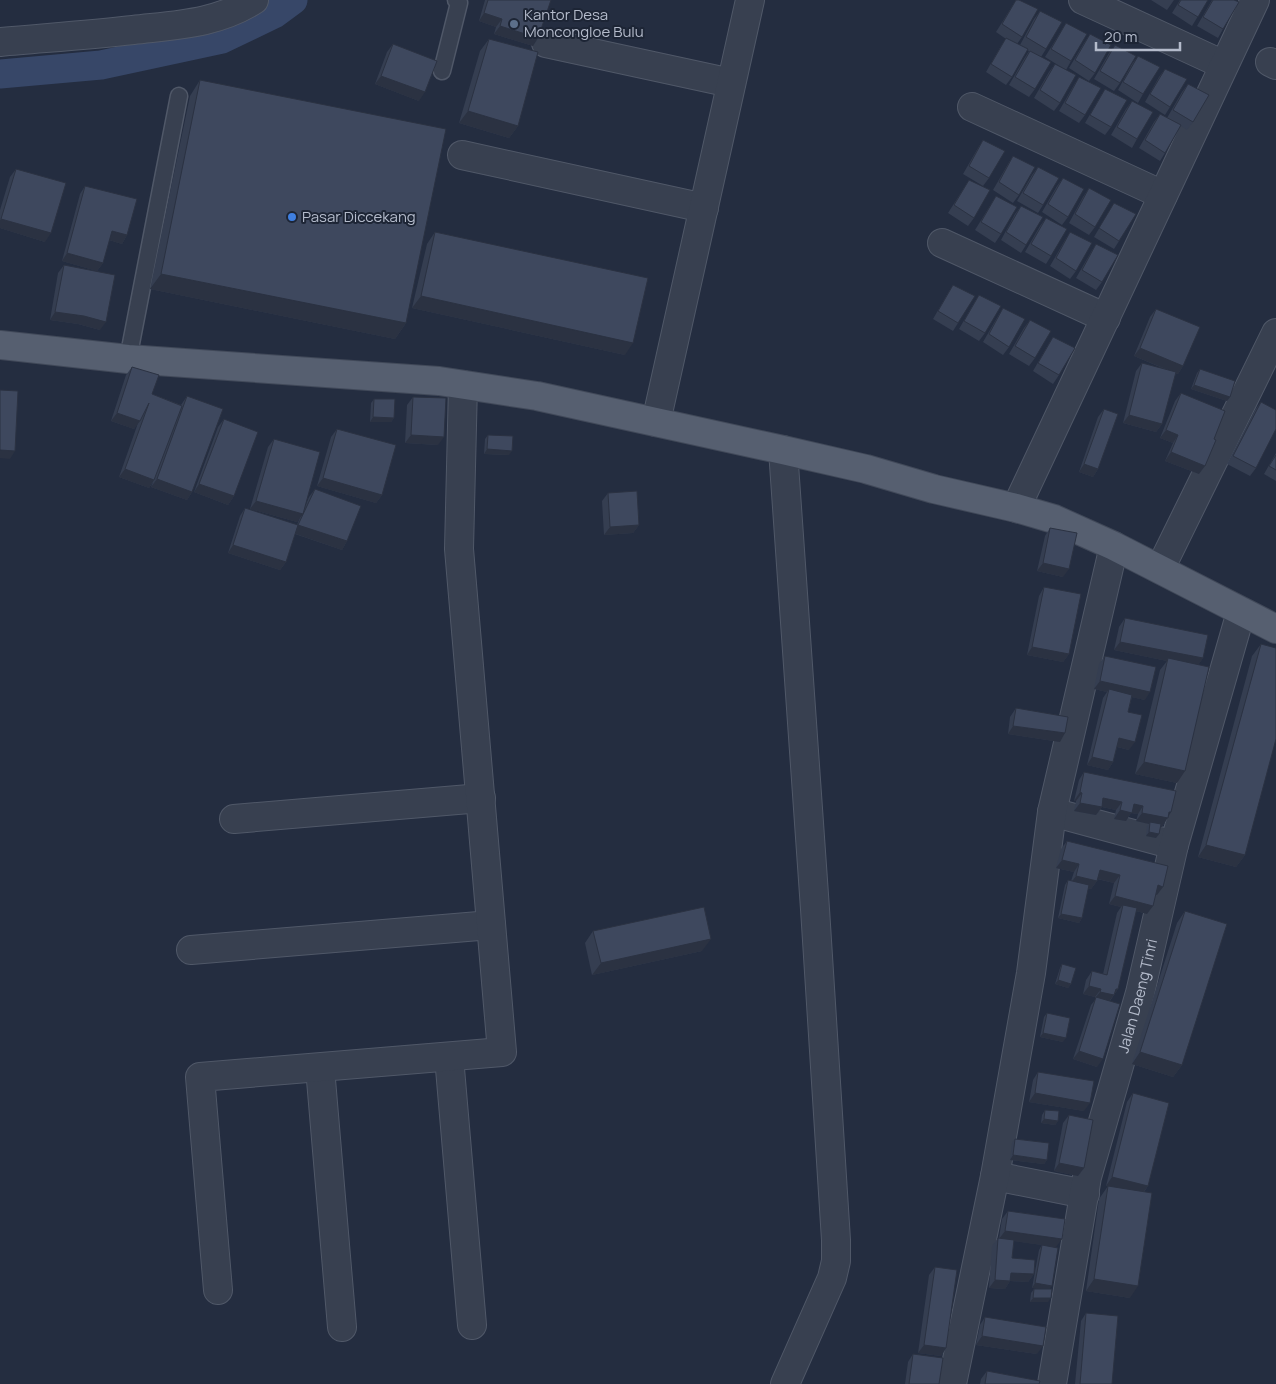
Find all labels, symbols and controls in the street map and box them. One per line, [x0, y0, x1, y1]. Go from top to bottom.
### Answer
place label: Kantor Desa Moncongloe Bulu [524, 4, 644, 42]
marker: Kantor Desa Moncongloe Bulu [508, 18, 520, 30]
scale bar [1096, 20, 1180, 52]
text: 20 m [1104, 26, 1137, 47]
place label: Pasar Diccekang [302, 206, 416, 227]
marker: Pasar Diccekang [286, 211, 298, 223]
street label: Jalan Daeng Tinri [1112, 937, 1162, 1055]

